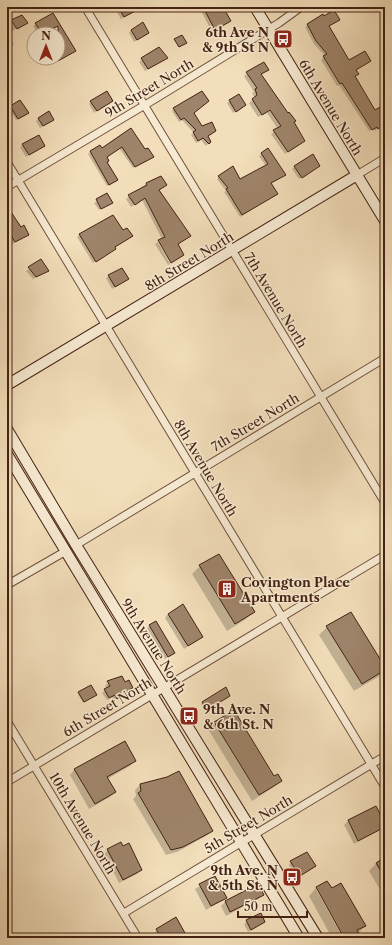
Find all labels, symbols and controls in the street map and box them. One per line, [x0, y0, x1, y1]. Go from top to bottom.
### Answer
place label: 6th Ave N & 9th St N [202, 24, 269, 55]
north arrow [26, 26, 66, 66]
bus stop icon: 6th Ave N & 9th St N [272, 28, 294, 50]
text: N [41, 29, 51, 43]
street label: 9th Street North [102, 55, 196, 121]
street label: 6th Avenue North [296, 56, 366, 158]
street label: 8th Street North [142, 228, 236, 294]
street label: 7th Avenue North [241, 249, 311, 351]
street label: 7th Street North [208, 390, 302, 454]
street label: 8th Avenue North [171, 417, 241, 519]
place label: Covington Place Apartments [240, 574, 350, 605]
building icon: Covington Place Apartments [216, 578, 238, 600]
street label: 9th Avenue North [118, 595, 190, 697]
street label: 6th Street North [60, 674, 154, 740]
place label: 9th Ave. N & 6th St. N [203, 701, 274, 732]
bus stop icon: 9th Ave. N & 6th St. N [178, 705, 200, 727]
street label: 10th Avenue North [46, 769, 120, 877]
street label: 5th Street North [201, 791, 295, 857]
place label: 9th Ave. N & 5th St. N [208, 862, 278, 893]
bus stop icon: 9th Ave. N & 5th St. N [281, 866, 303, 888]
scale bar [238, 893, 307, 919]
text: 50 m [244, 899, 273, 914]

